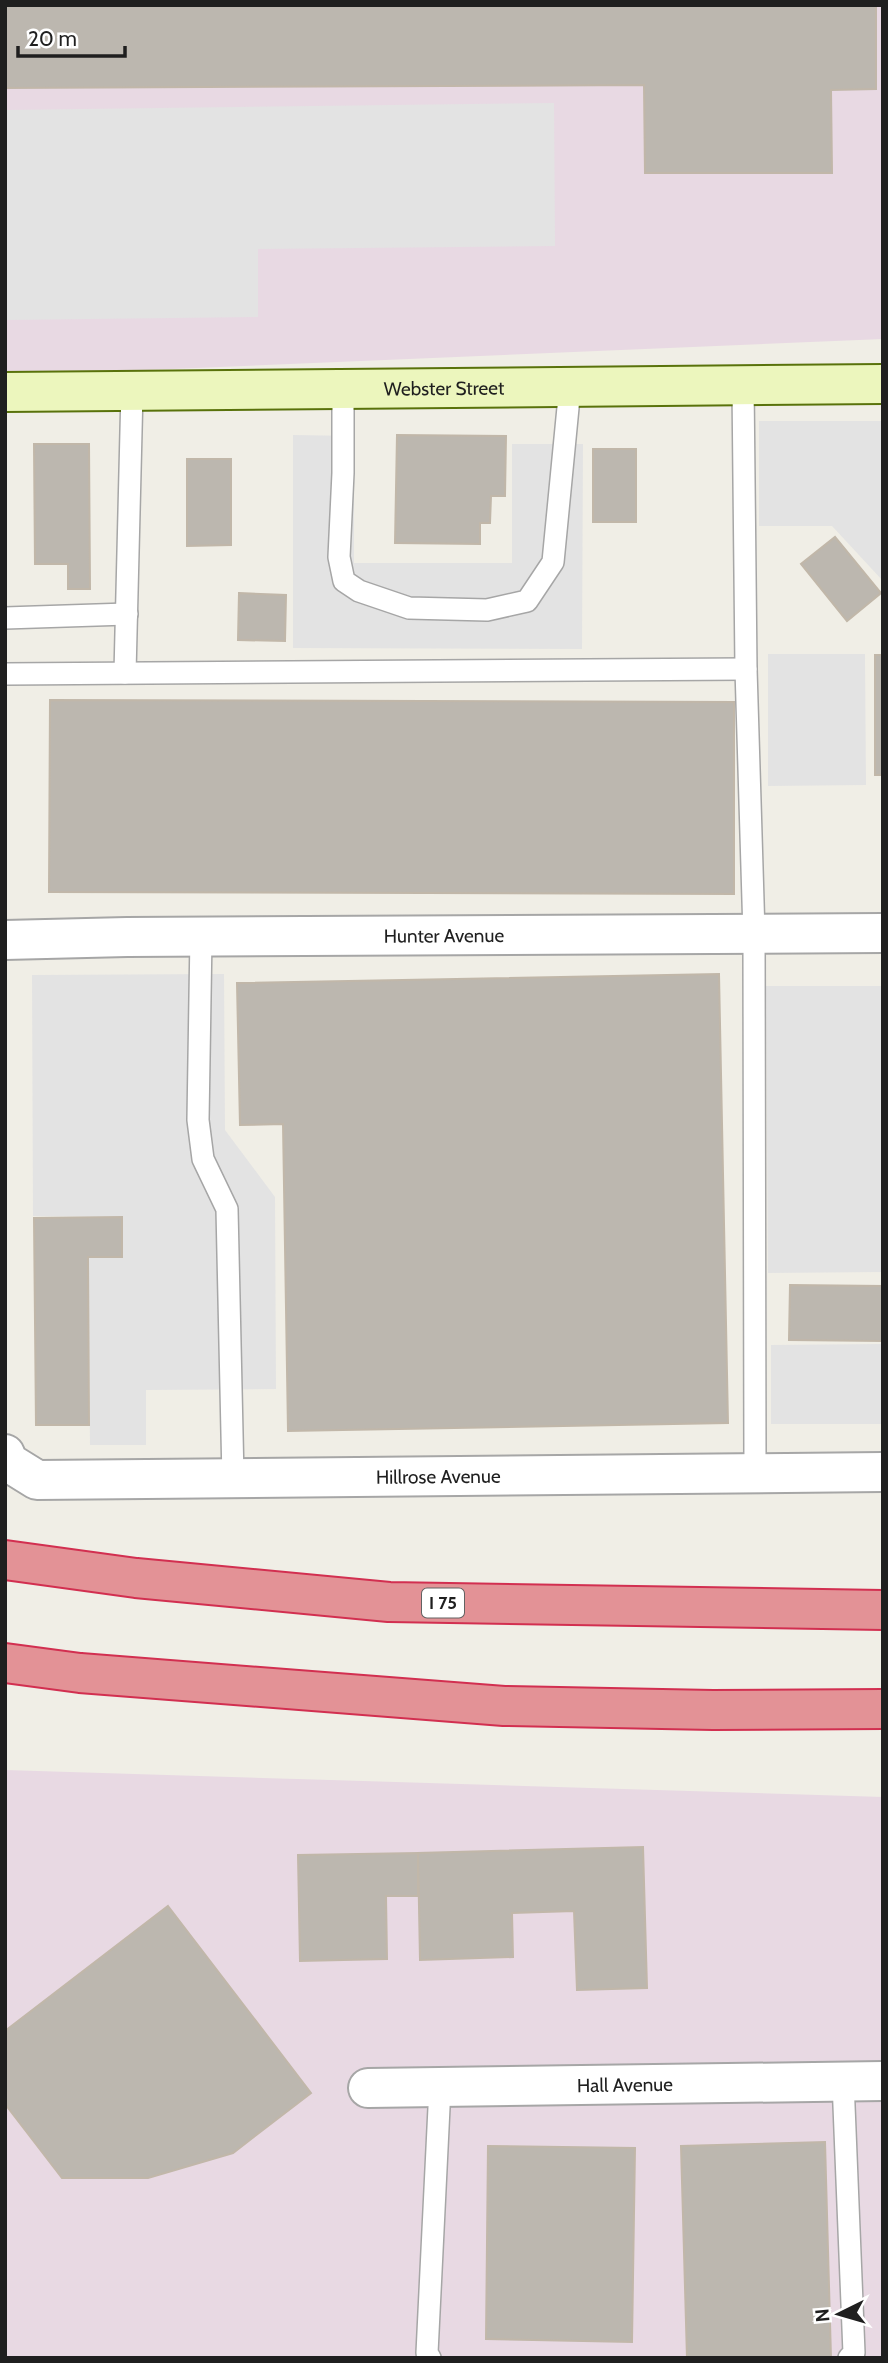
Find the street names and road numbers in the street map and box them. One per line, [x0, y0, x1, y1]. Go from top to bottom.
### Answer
street label: Webster Street [384, 376, 505, 401]
street label: Hunter Avenue [384, 924, 504, 948]
street label: Hillrose Avenue [376, 1465, 501, 1489]
road number: I 75 [422, 1588, 464, 1618]
street label: Hall Avenue [577, 2073, 673, 2097]

